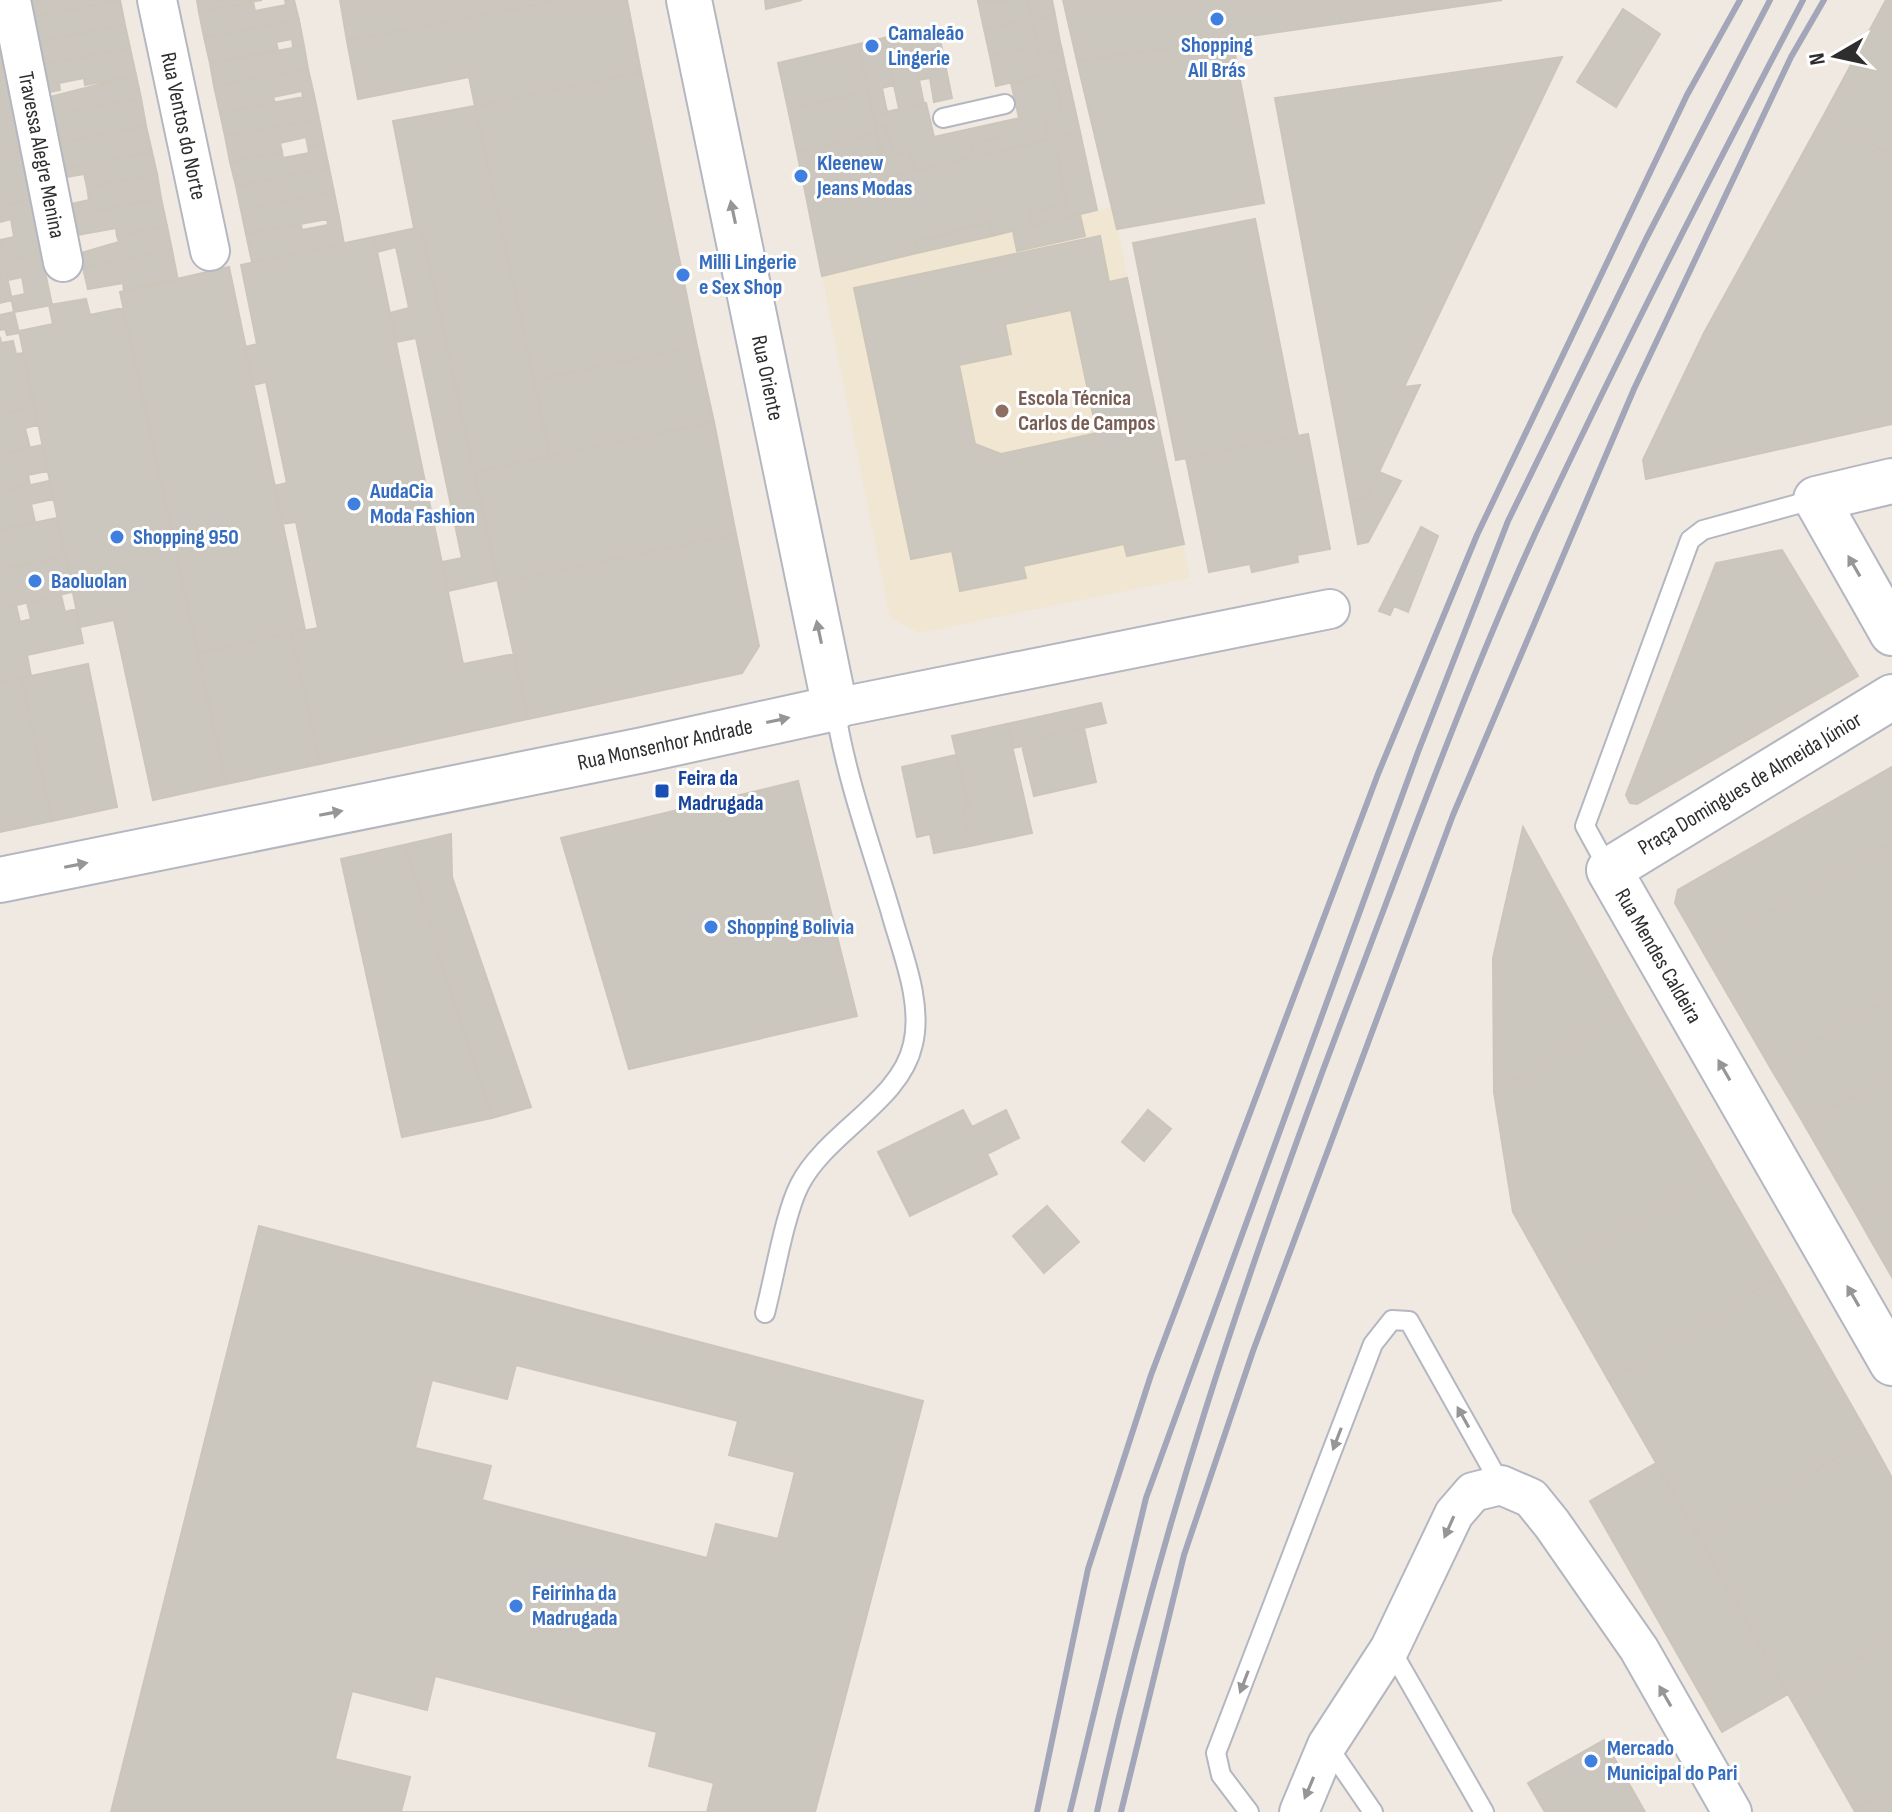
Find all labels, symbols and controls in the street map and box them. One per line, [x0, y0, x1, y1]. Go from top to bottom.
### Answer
marker: Shopping All Brás [1208, 10, 1226, 28]
north arrow [1796, 16, 1876, 96]
place label: Camaleão Lingerie [888, 20, 964, 72]
place label: Shopping All Brás [1181, 32, 1253, 84]
marker: Camaleão Lingerie [863, 37, 881, 55]
street label: Rua Ventos do Norte [154, 50, 212, 202]
text: N [1803, 51, 1832, 67]
street label: Travessa Alegre Menina [12, 69, 70, 241]
place label: Kleenew Jeans Modas [816, 150, 913, 202]
marker: Kleenew Jeans Modas [792, 167, 810, 185]
one-way arrow [726, 200, 739, 225]
place label: Milli Lingerie e Sex Shop [699, 249, 797, 301]
marker: Milli Lingerie e Sex Shop [674, 266, 692, 284]
street label: Rua Oriente [745, 333, 789, 423]
place label: Escola Técnica Carlos de Campos [1018, 385, 1155, 437]
marker: Escola Técnica Carlos de Campos [993, 402, 1011, 420]
place label: AudaCia Moda Fashion [369, 478, 475, 530]
marker: AudaCia Moda Fashion [345, 495, 363, 513]
place label: Shopping 950 [133, 524, 239, 551]
marker: Shopping 950 [108, 528, 126, 546]
one-way arrow [1847, 555, 1861, 577]
place label: Baoluolan [51, 568, 127, 595]
marker: Baoluolan [26, 572, 44, 590]
one-way arrow [813, 619, 825, 644]
street label: Praça Domingues de Almeida Júnior [1633, 706, 1867, 862]
street label: Rua Monsenhor Andrade [575, 713, 755, 777]
one-way arrow [765, 713, 790, 726]
place label: Feira da Madrugada [678, 765, 764, 817]
marker: Feira da Madrugada [653, 782, 671, 800]
one-way arrow [319, 807, 344, 819]
one-way arrow [64, 858, 89, 870]
street label: Rua Mendes Caldeira [1608, 884, 1708, 1028]
place label: Shopping Bolivia [727, 914, 854, 941]
marker: Shopping Bolivia [702, 918, 720, 936]
one-way arrow [1717, 1059, 1731, 1081]
one-way arrow [1846, 1284, 1860, 1307]
one-way arrow [1456, 1406, 1470, 1428]
one-way arrow [1330, 1427, 1343, 1451]
one-way arrow [1442, 1515, 1455, 1539]
place label: Feirinha da Madrugada [532, 1580, 618, 1632]
marker: Feirinha da Madrugada [507, 1597, 525, 1615]
one-way arrow [1237, 1670, 1250, 1694]
one-way arrow [1658, 1684, 1672, 1707]
place label: Mercado Municipal do Pari [1607, 1735, 1738, 1787]
marker: Mercado Municipal do Pari [1582, 1752, 1600, 1770]
one-way arrow [1303, 1776, 1316, 1799]

